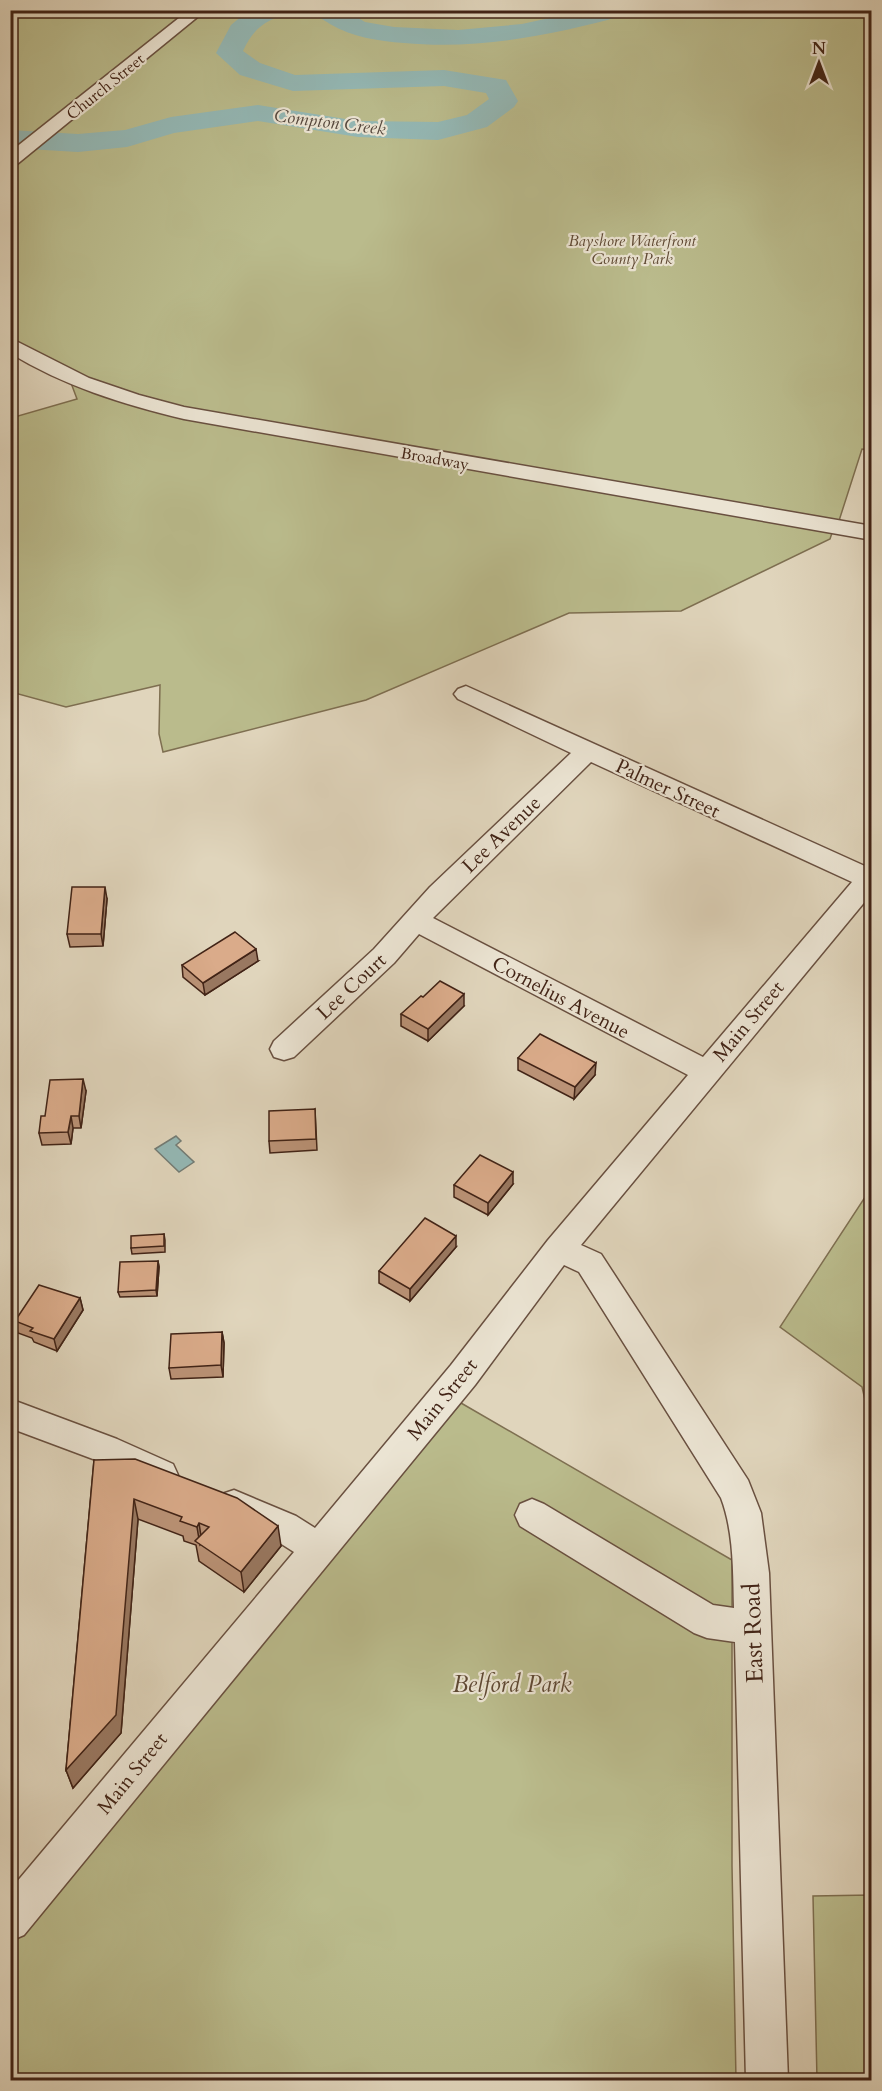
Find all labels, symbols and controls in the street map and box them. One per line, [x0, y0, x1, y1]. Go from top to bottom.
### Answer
north arrow [789, 33, 849, 93]
text: N [812, 38, 826, 60]
street label: Church Street [62, 48, 149, 125]
water label: Compton Creek [273, 103, 387, 142]
park label: Bayshore Waterfront County Park [568, 230, 696, 270]
street label: Broadway [399, 442, 471, 476]
street label: Palmer Street [611, 752, 725, 825]
street label: Lee Avenue [456, 790, 547, 879]
street label: Lee Court [311, 947, 393, 1026]
street label: Cornelius Avenue [487, 950, 634, 1045]
street label: Main Street [707, 975, 791, 1068]
street label: Main Street [401, 1352, 484, 1446]
street label: East Road [735, 1582, 772, 1684]
park label: Belford Park [452, 1668, 572, 1701]
street label: Main Street [91, 1726, 174, 1820]

